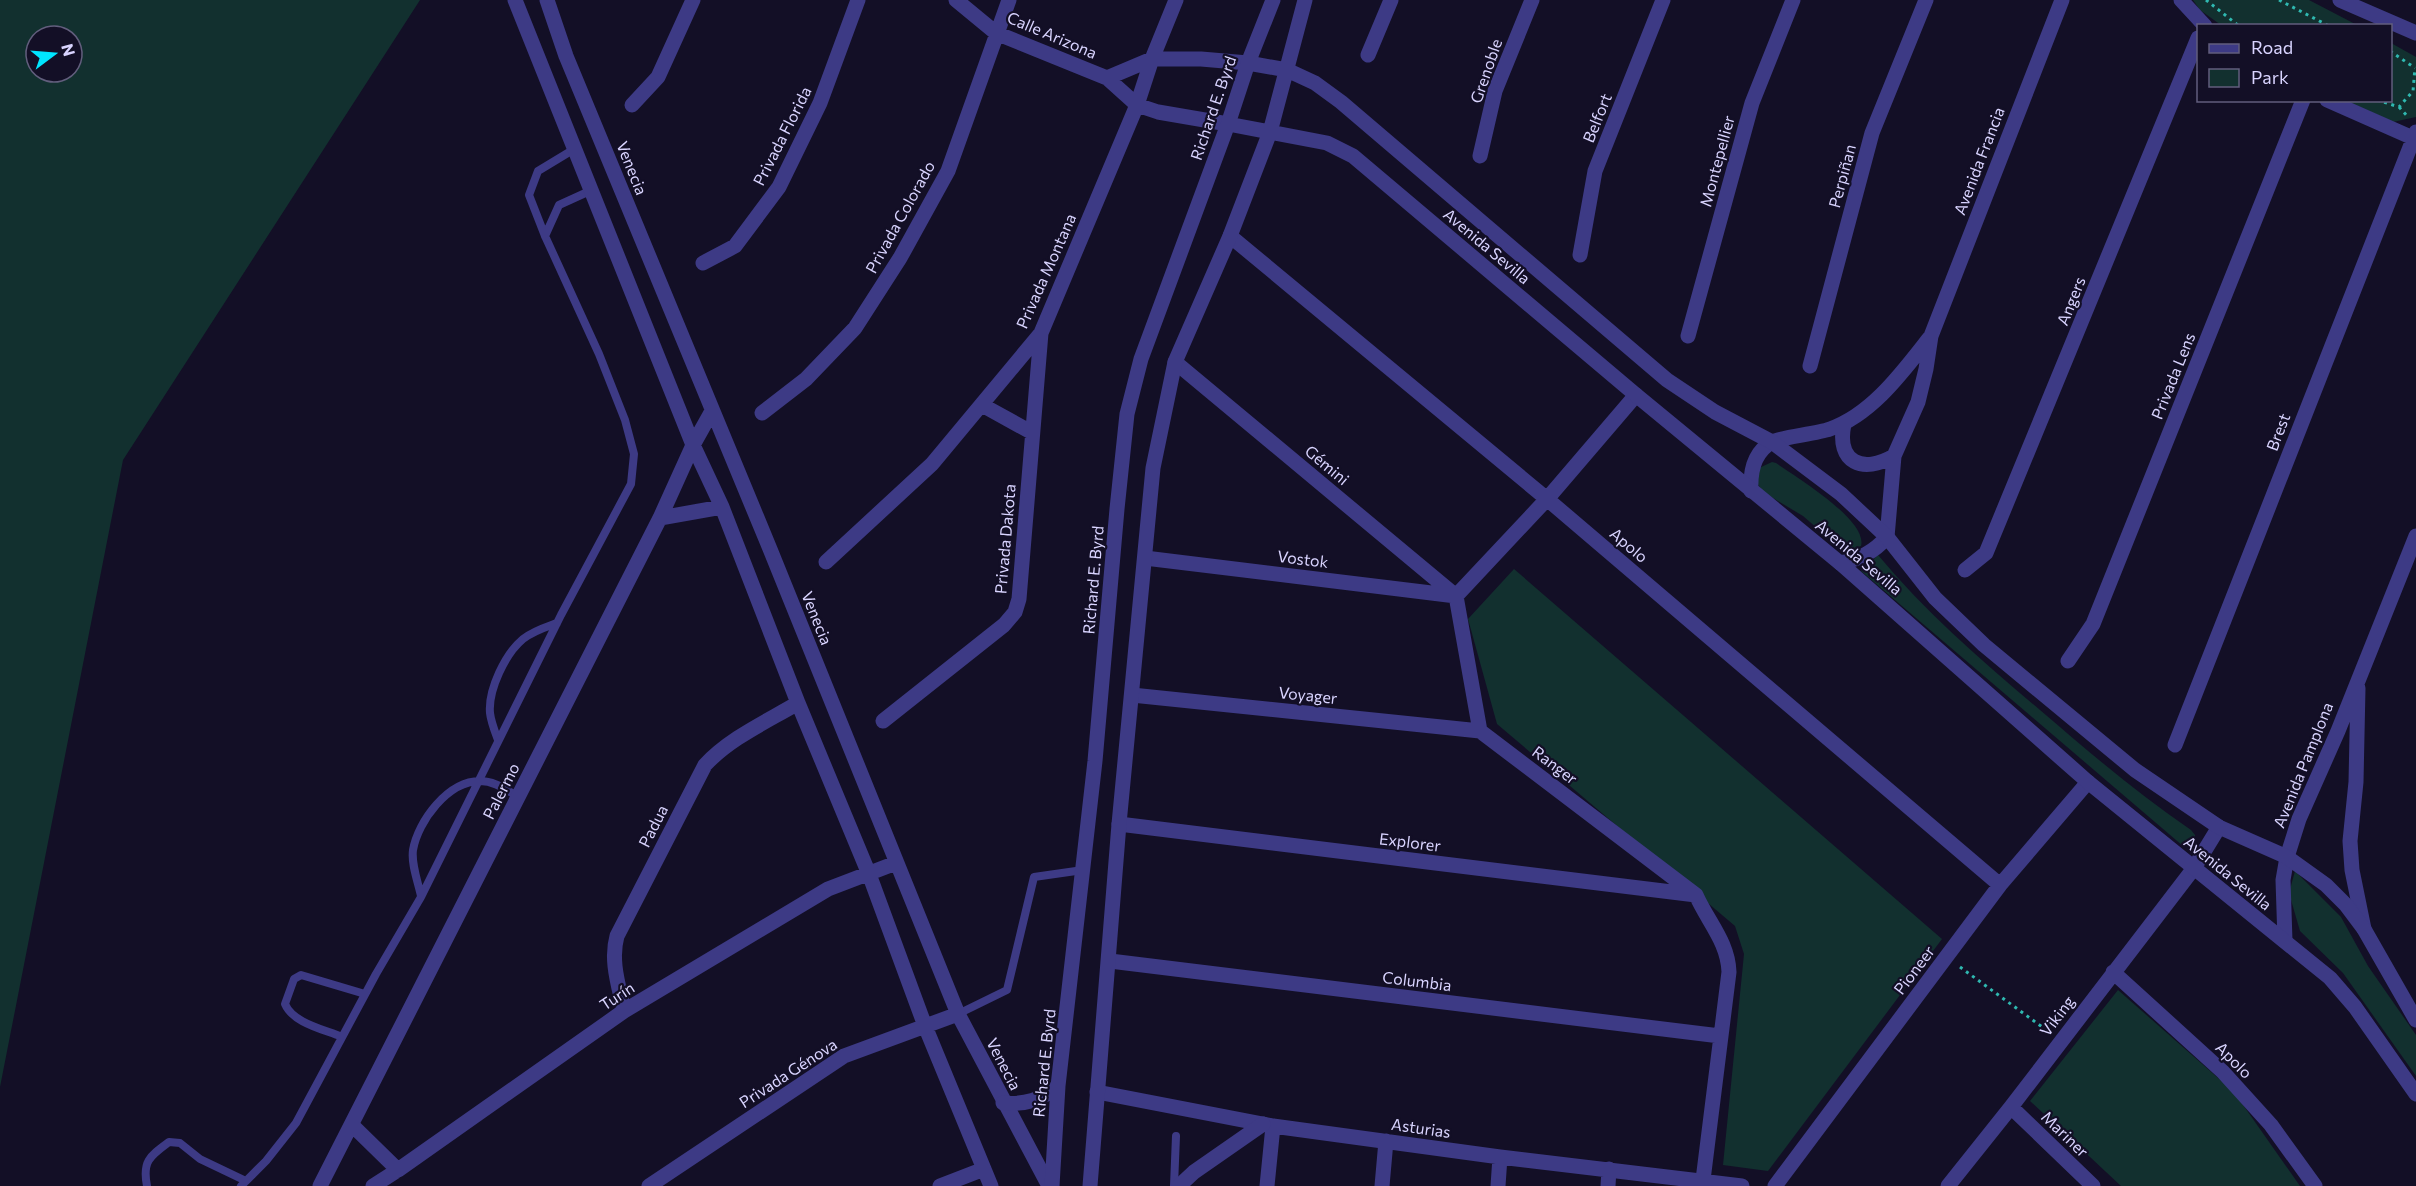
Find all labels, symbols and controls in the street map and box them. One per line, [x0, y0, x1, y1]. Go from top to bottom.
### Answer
street label: Calle Arizona [1005, 7, 1100, 62]
north arrow [24, 24, 84, 84]
legend [2197, 24, 2392, 102]
street label: Grenoble [1466, 36, 1505, 106]
text: Road [2251, 36, 2293, 58]
text: N [58, 41, 80, 58]
street label: Richard E. Byrd [1186, 53, 1239, 162]
text: Park [2251, 66, 2289, 88]
street label: Privada Florida [748, 83, 815, 188]
street label: Belfort [1578, 90, 1615, 145]
street label: Avenida Francia [1949, 104, 2008, 217]
street label: Montepellier [1695, 112, 1738, 209]
street label: Venecia [613, 138, 652, 197]
street label: Perpiñan [1824, 142, 1859, 210]
street label: Privada Colorado [861, 157, 938, 276]
street label: Avenida Sevilla [1440, 204, 1534, 287]
street label: Privada Montana [1012, 210, 1079, 331]
street label: Angers [2052, 274, 2089, 328]
street label: Privada Lens [2147, 330, 2199, 422]
street label: Brest [2262, 410, 2293, 453]
street label: Gémini [1301, 441, 1353, 488]
street label: Privada Dakota [990, 483, 1019, 595]
street label: Avenida Sevilla [1812, 515, 1906, 598]
street label: Apolo [1606, 523, 1652, 566]
street label: Richard E. Byrd [1078, 525, 1107, 635]
street label: Vostok [1277, 546, 1330, 571]
street label: Venecia [798, 588, 837, 647]
street label: Voyager [1278, 682, 1339, 707]
street label: Avenida Pamplona [2269, 699, 2336, 830]
street label: Ranger [1529, 741, 1582, 788]
street label: Palermo [478, 759, 523, 822]
street label: Padua [634, 801, 671, 850]
street label: Explorer [1378, 828, 1443, 855]
street label: Avenida Sevilla [2181, 832, 2276, 914]
street label: Pioneer [1889, 941, 1938, 998]
street label: Columbia [1381, 967, 1453, 994]
street label: Turín [596, 977, 638, 1014]
street label: Viking [2035, 991, 2078, 1040]
street label: Richard E. Byrd [1028, 1008, 1059, 1118]
street label: Privada Génova [735, 1034, 840, 1111]
street label: Venecia [983, 1034, 1026, 1093]
street label: Apolo [2212, 1037, 2257, 1082]
street label: Mariner [2038, 1107, 2093, 1161]
street label: Asturias [1390, 1114, 1452, 1141]

